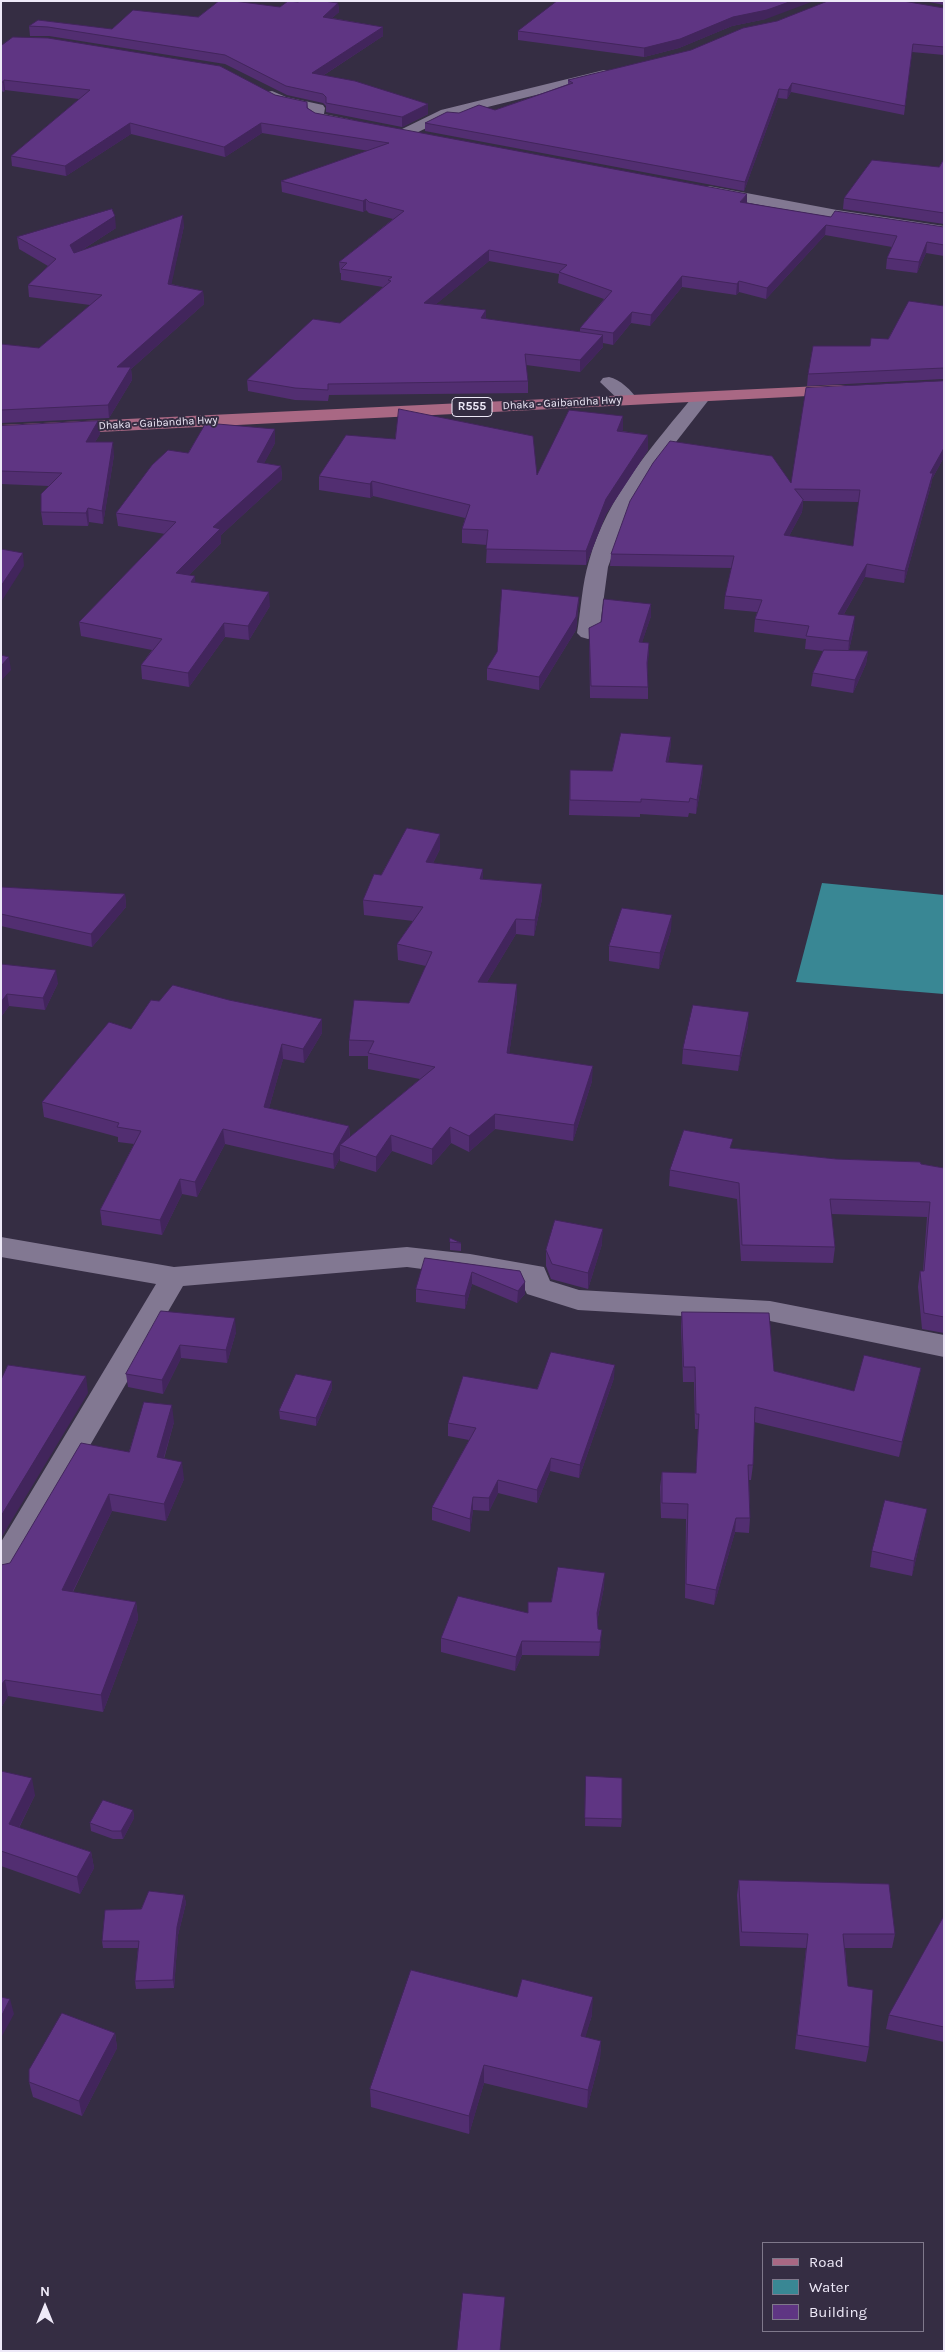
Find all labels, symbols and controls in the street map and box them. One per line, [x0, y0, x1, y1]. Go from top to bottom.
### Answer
street label: Dhaka - Gaibandha Hwy [502, 393, 622, 413]
road number: R555 [452, 398, 492, 417]
street label: Dhaka - Gaibandha Hwy [98, 413, 218, 433]
legend [762, 2242, 925, 2332]
text: Road [809, 2253, 844, 2271]
text: Water [809, 2278, 849, 2296]
north arrow [20, 2282, 70, 2332]
text: N [40, 2283, 50, 2300]
text: Building [809, 2303, 867, 2321]

